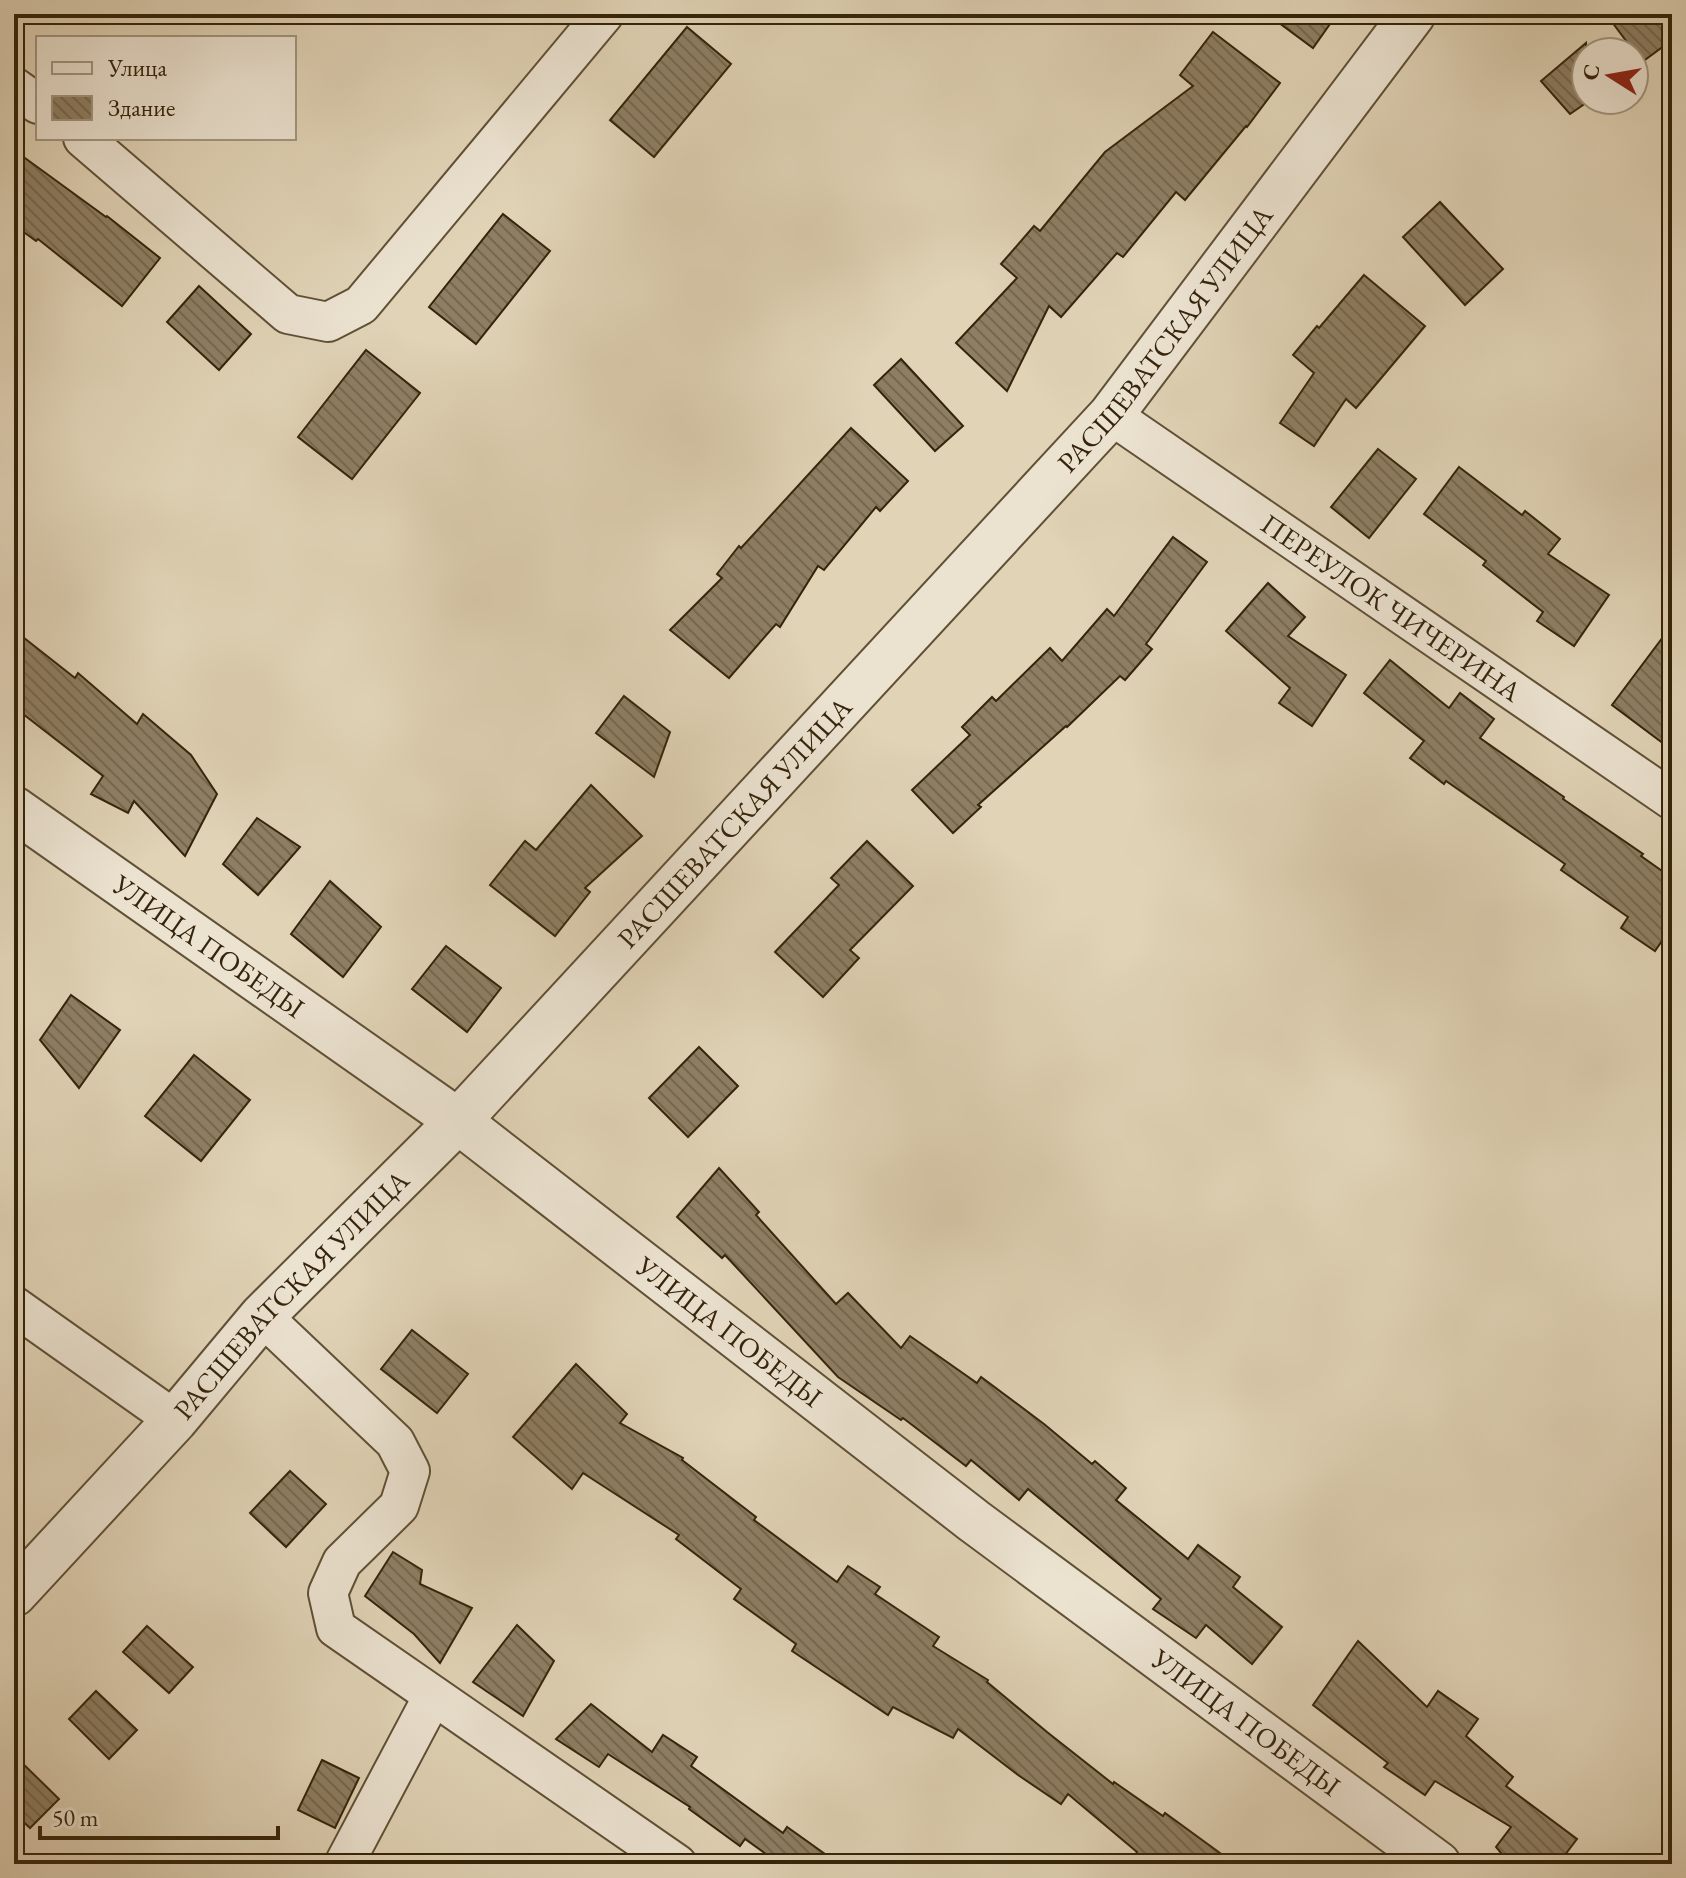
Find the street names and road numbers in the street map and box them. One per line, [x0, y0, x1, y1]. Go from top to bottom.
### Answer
street label: РАСШЕВАТСКАЯ УЛИЦА [1049, 198, 1281, 480]
street label: ПЕРЕУЛОК ЧИЧЕРИНА [1254, 505, 1529, 710]
street label: РАСШЕВАТСКАЯ УЛИЦА [609, 689, 860, 955]
street label: УЛИЦА ПОБЕДЫ [105, 866, 312, 1026]
street label: РАСШЕВАТСКАЯ УЛИЦА [165, 1162, 417, 1427]
street label: УЛИЦА ПОБЕДЫ [628, 1247, 830, 1415]
street label: УЛИЦА ПОБЕДЫ [1144, 1640, 1348, 1804]

